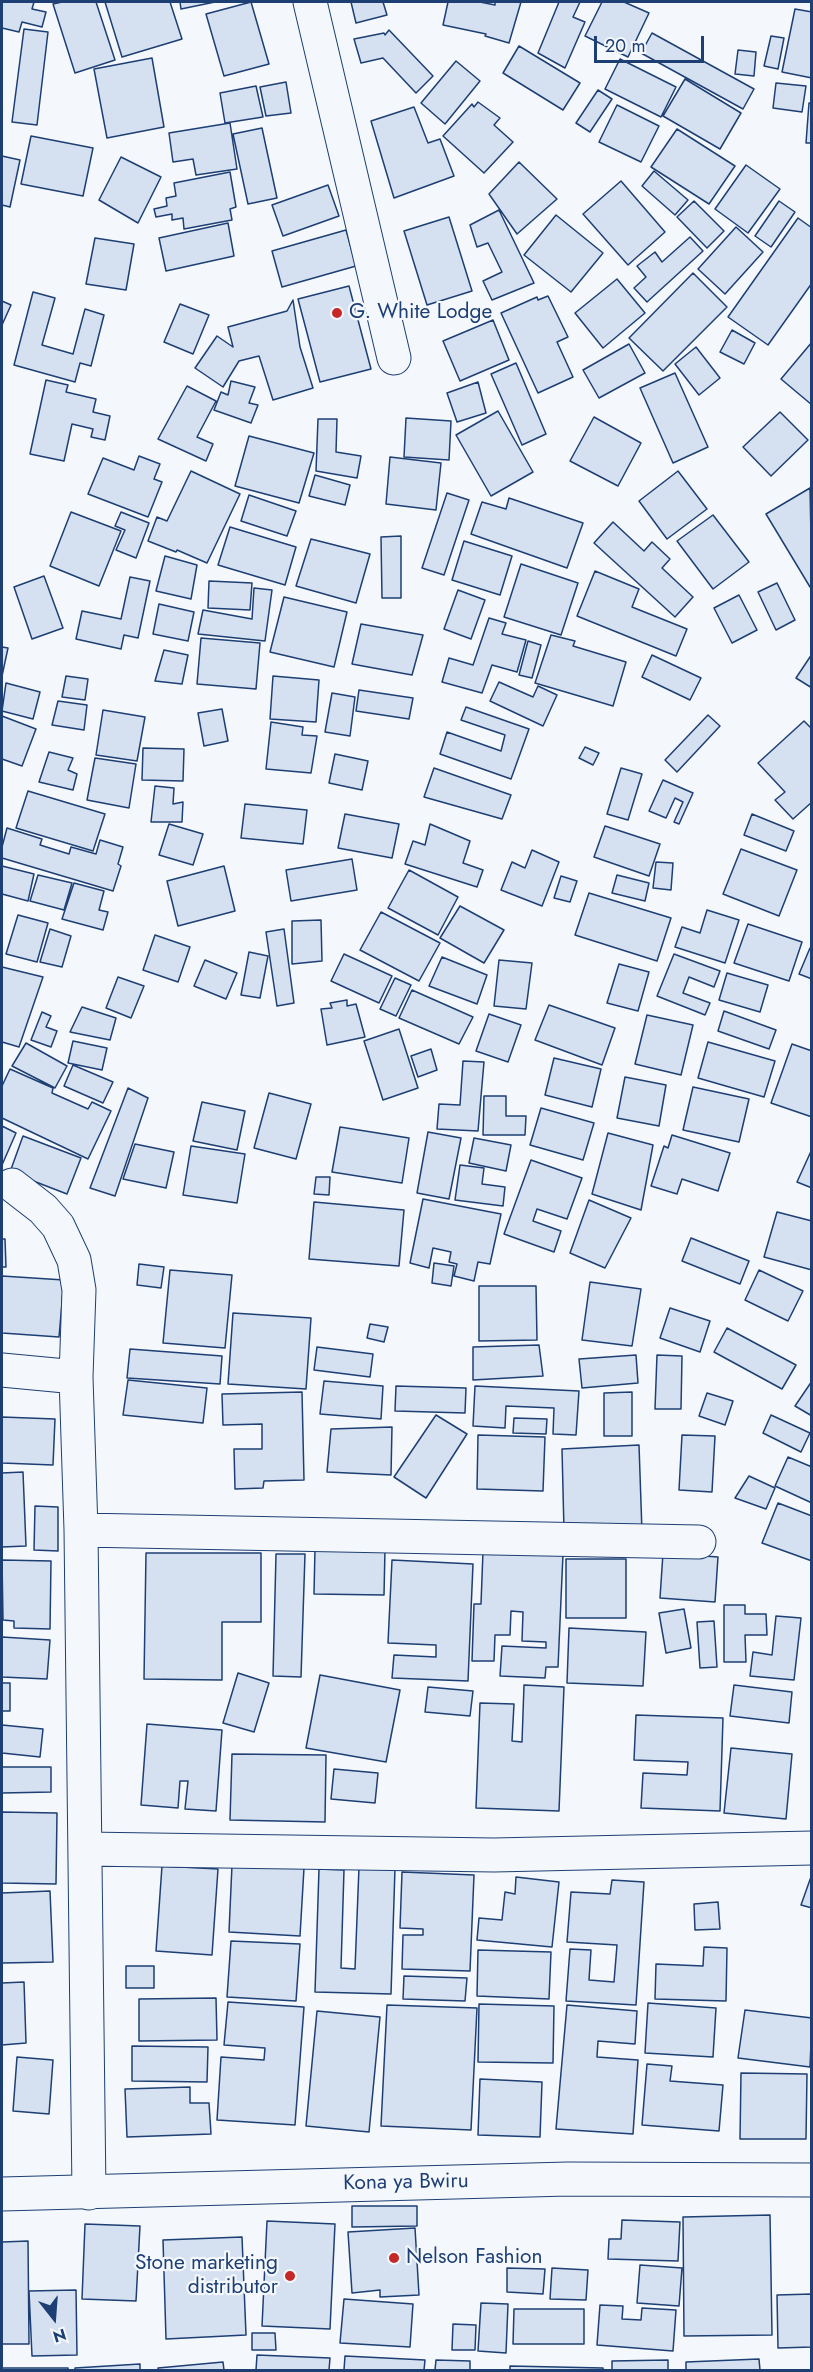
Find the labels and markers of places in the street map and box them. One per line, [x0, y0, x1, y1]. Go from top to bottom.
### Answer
place label: G. White Lodge [349, 300, 492, 326]
marker: G. White Lodge [330, 306, 344, 320]
place label: Nelson Fashion [406, 2245, 543, 2271]
place label: Stone marketing distributor [135, 2251, 278, 2301]
marker: Nelson Fashion [387, 2251, 401, 2265]
marker: Stone marketing distributor [283, 2269, 297, 2283]

